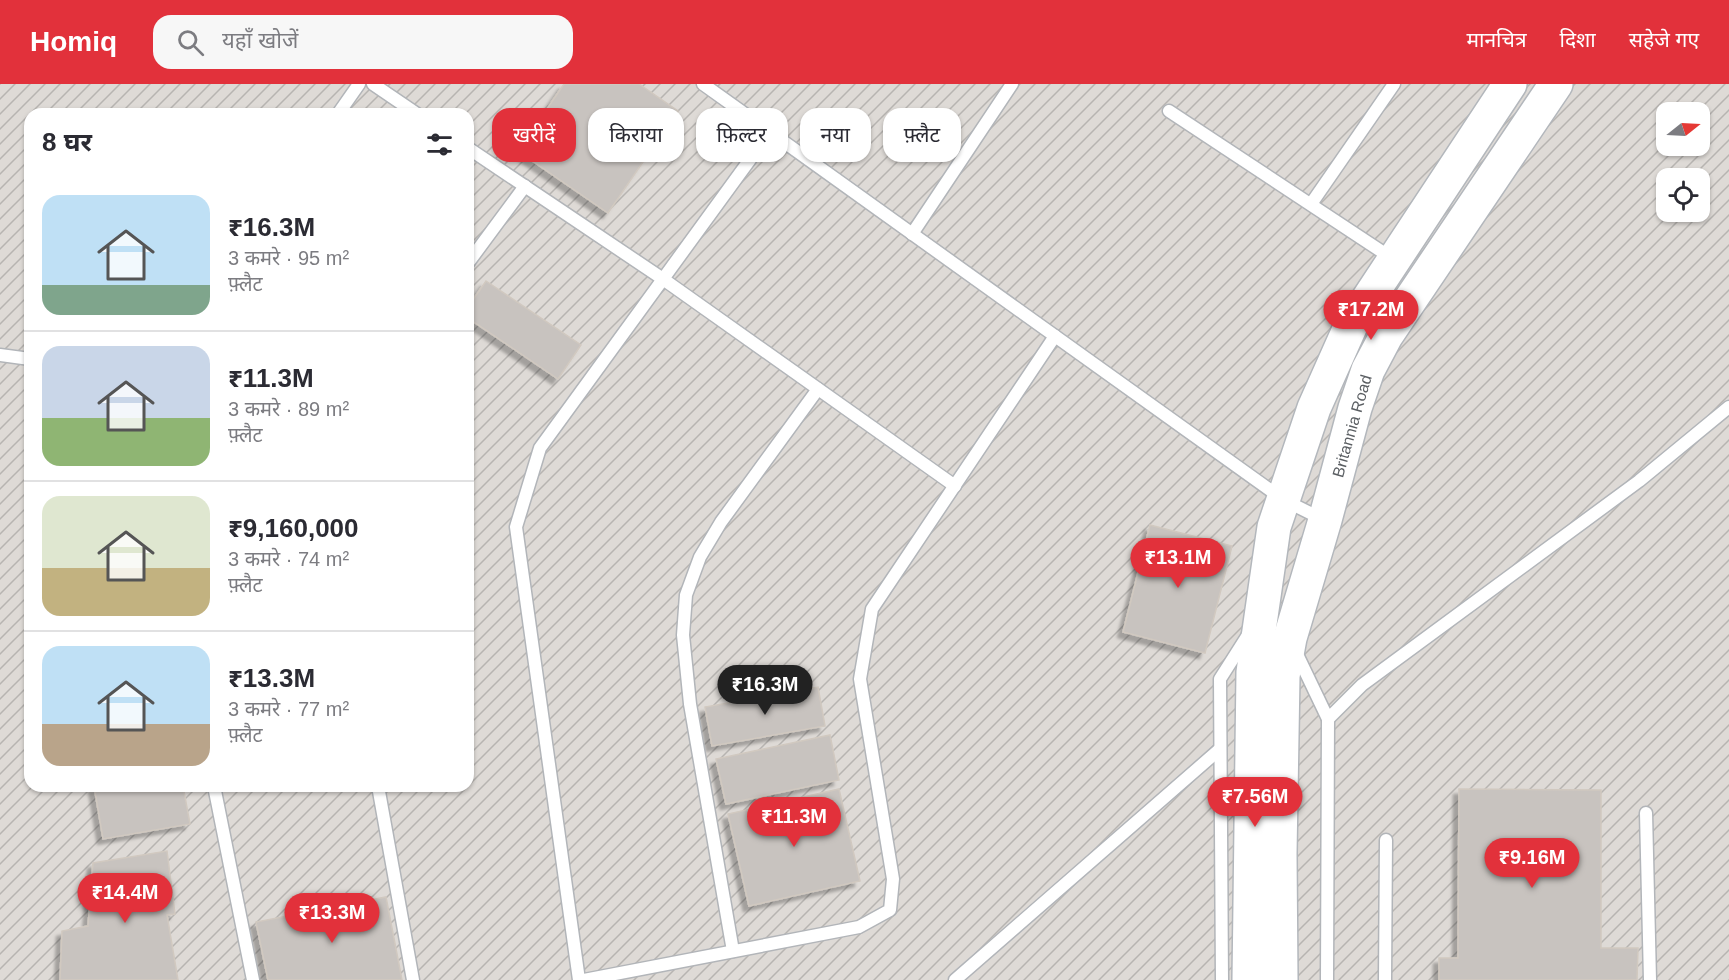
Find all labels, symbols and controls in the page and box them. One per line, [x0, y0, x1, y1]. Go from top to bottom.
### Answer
search box [153, 15, 573, 69]
text: Homiq [30, 26, 117, 57]
icon: search [174, 26, 207, 59]
text: यहाँ खोजें [222, 28, 298, 53]
text: मानचित्र [1466, 28, 1526, 51]
text: दिशा [1559, 28, 1596, 51]
text: सहेजे गए [1629, 28, 1699, 51]
north arrow [1656, 102, 1710, 156]
map controls [1656, 102, 1710, 222]
chip: खरीदें [492, 108, 576, 162]
chip: किराया [588, 108, 684, 162]
chip: फ़िल्टर [696, 108, 788, 162]
chip: नया [800, 108, 871, 162]
chip: फ़्लैट [883, 108, 961, 162]
text: 8 घर [42, 127, 92, 157]
icon: filters [423, 128, 456, 161]
button: locate [1656, 168, 1710, 222]
text: ₹16.3M [228, 212, 315, 242]
icon: home [90, 219, 162, 291]
text: 3 कमरे · 95 m² [228, 247, 349, 269]
text: फ़्लैट [228, 273, 263, 295]
pin: ₹17.2M [1322, 290, 1420, 341]
text: ₹17.2M [1337, 298, 1405, 320]
text: ₹11.3M [228, 363, 314, 393]
icon: home [90, 370, 162, 442]
street label: Britannia Road [1329, 373, 1375, 479]
text: 3 कमरे · 89 m² [228, 398, 349, 420]
text: फ़्लैट [228, 424, 263, 446]
text: ₹9,160,000 [228, 513, 359, 543]
icon: home [90, 520, 162, 592]
pin: ₹13.1M [1129, 538, 1227, 589]
text: ₹13.1M [1144, 546, 1212, 568]
text: 3 कमरे · 74 m² [228, 548, 349, 570]
text: फ़्लैट [228, 574, 263, 596]
text: ₹13.3M [228, 663, 315, 693]
pin: ₹16.3M [716, 665, 814, 716]
icon: home [90, 670, 162, 742]
text: ₹16.3M [731, 673, 799, 695]
text: 3 कमरे · 77 m² [228, 698, 349, 720]
text: फ़्लैट [228, 724, 263, 746]
pin: ₹7.56M [1206, 777, 1304, 828]
text: ₹7.56M [1221, 785, 1289, 807]
pin: ₹11.3M [745, 797, 843, 848]
text: ₹11.3M [761, 805, 827, 827]
pin: ₹9.16M [1483, 838, 1581, 889]
text: ₹9.16M [1498, 846, 1566, 868]
pin: ₹14.4M [76, 873, 174, 924]
text: ₹14.4M [91, 881, 159, 903]
pin: ₹13.3M [283, 893, 381, 944]
text: ₹13.3M [298, 901, 366, 923]

